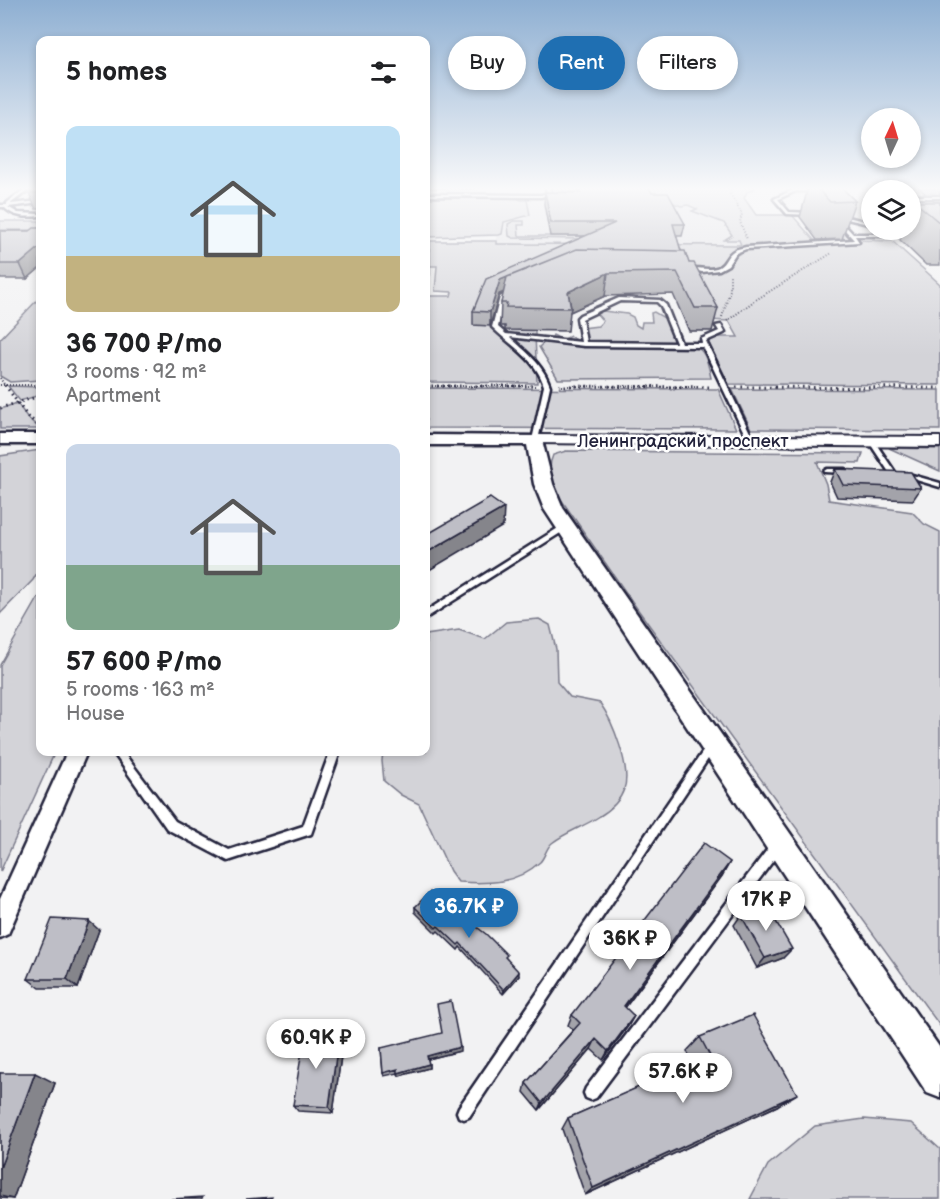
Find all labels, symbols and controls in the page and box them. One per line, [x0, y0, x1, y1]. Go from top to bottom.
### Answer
chip: Buy [448, 36, 526, 90]
chip: Rent [538, 36, 625, 90]
chip: Filters [637, 36, 738, 90]
icon: filters [367, 56, 400, 89]
text: 5 homes [66, 57, 167, 88]
north arrow [861, 108, 921, 168]
map controls [861, 108, 921, 240]
icon: home [179, 165, 287, 273]
button: layers [861, 180, 921, 240]
text: 36 700 ₽/mo [66, 329, 222, 360]
text: 3 rooms · 92 m² [66, 360, 207, 384]
text: Apartment [66, 384, 161, 408]
street label: Ленинградский проспект [576, 431, 789, 452]
icon: home [179, 483, 287, 591]
text: 57 600 ₽/mo [66, 647, 222, 678]
text: 5 rooms · 163 m² [66, 678, 215, 702]
text: House [66, 702, 125, 726]
pin: 17K ₽ [724, 881, 808, 932]
pin: 36.7K ₽ [414, 888, 524, 939]
text: 17K ₽ [741, 888, 791, 912]
text: 36.7K ₽ [434, 895, 504, 919]
pin: 36K ₽ [588, 920, 672, 971]
text: 36K ₽ [603, 927, 657, 951]
pin: 60.9K ₽ [261, 1019, 371, 1070]
text: 60.9K ₽ [280, 1026, 352, 1050]
pin: 57.6K ₽ [628, 1053, 738, 1104]
text: 57.6K ₽ [648, 1060, 718, 1084]

